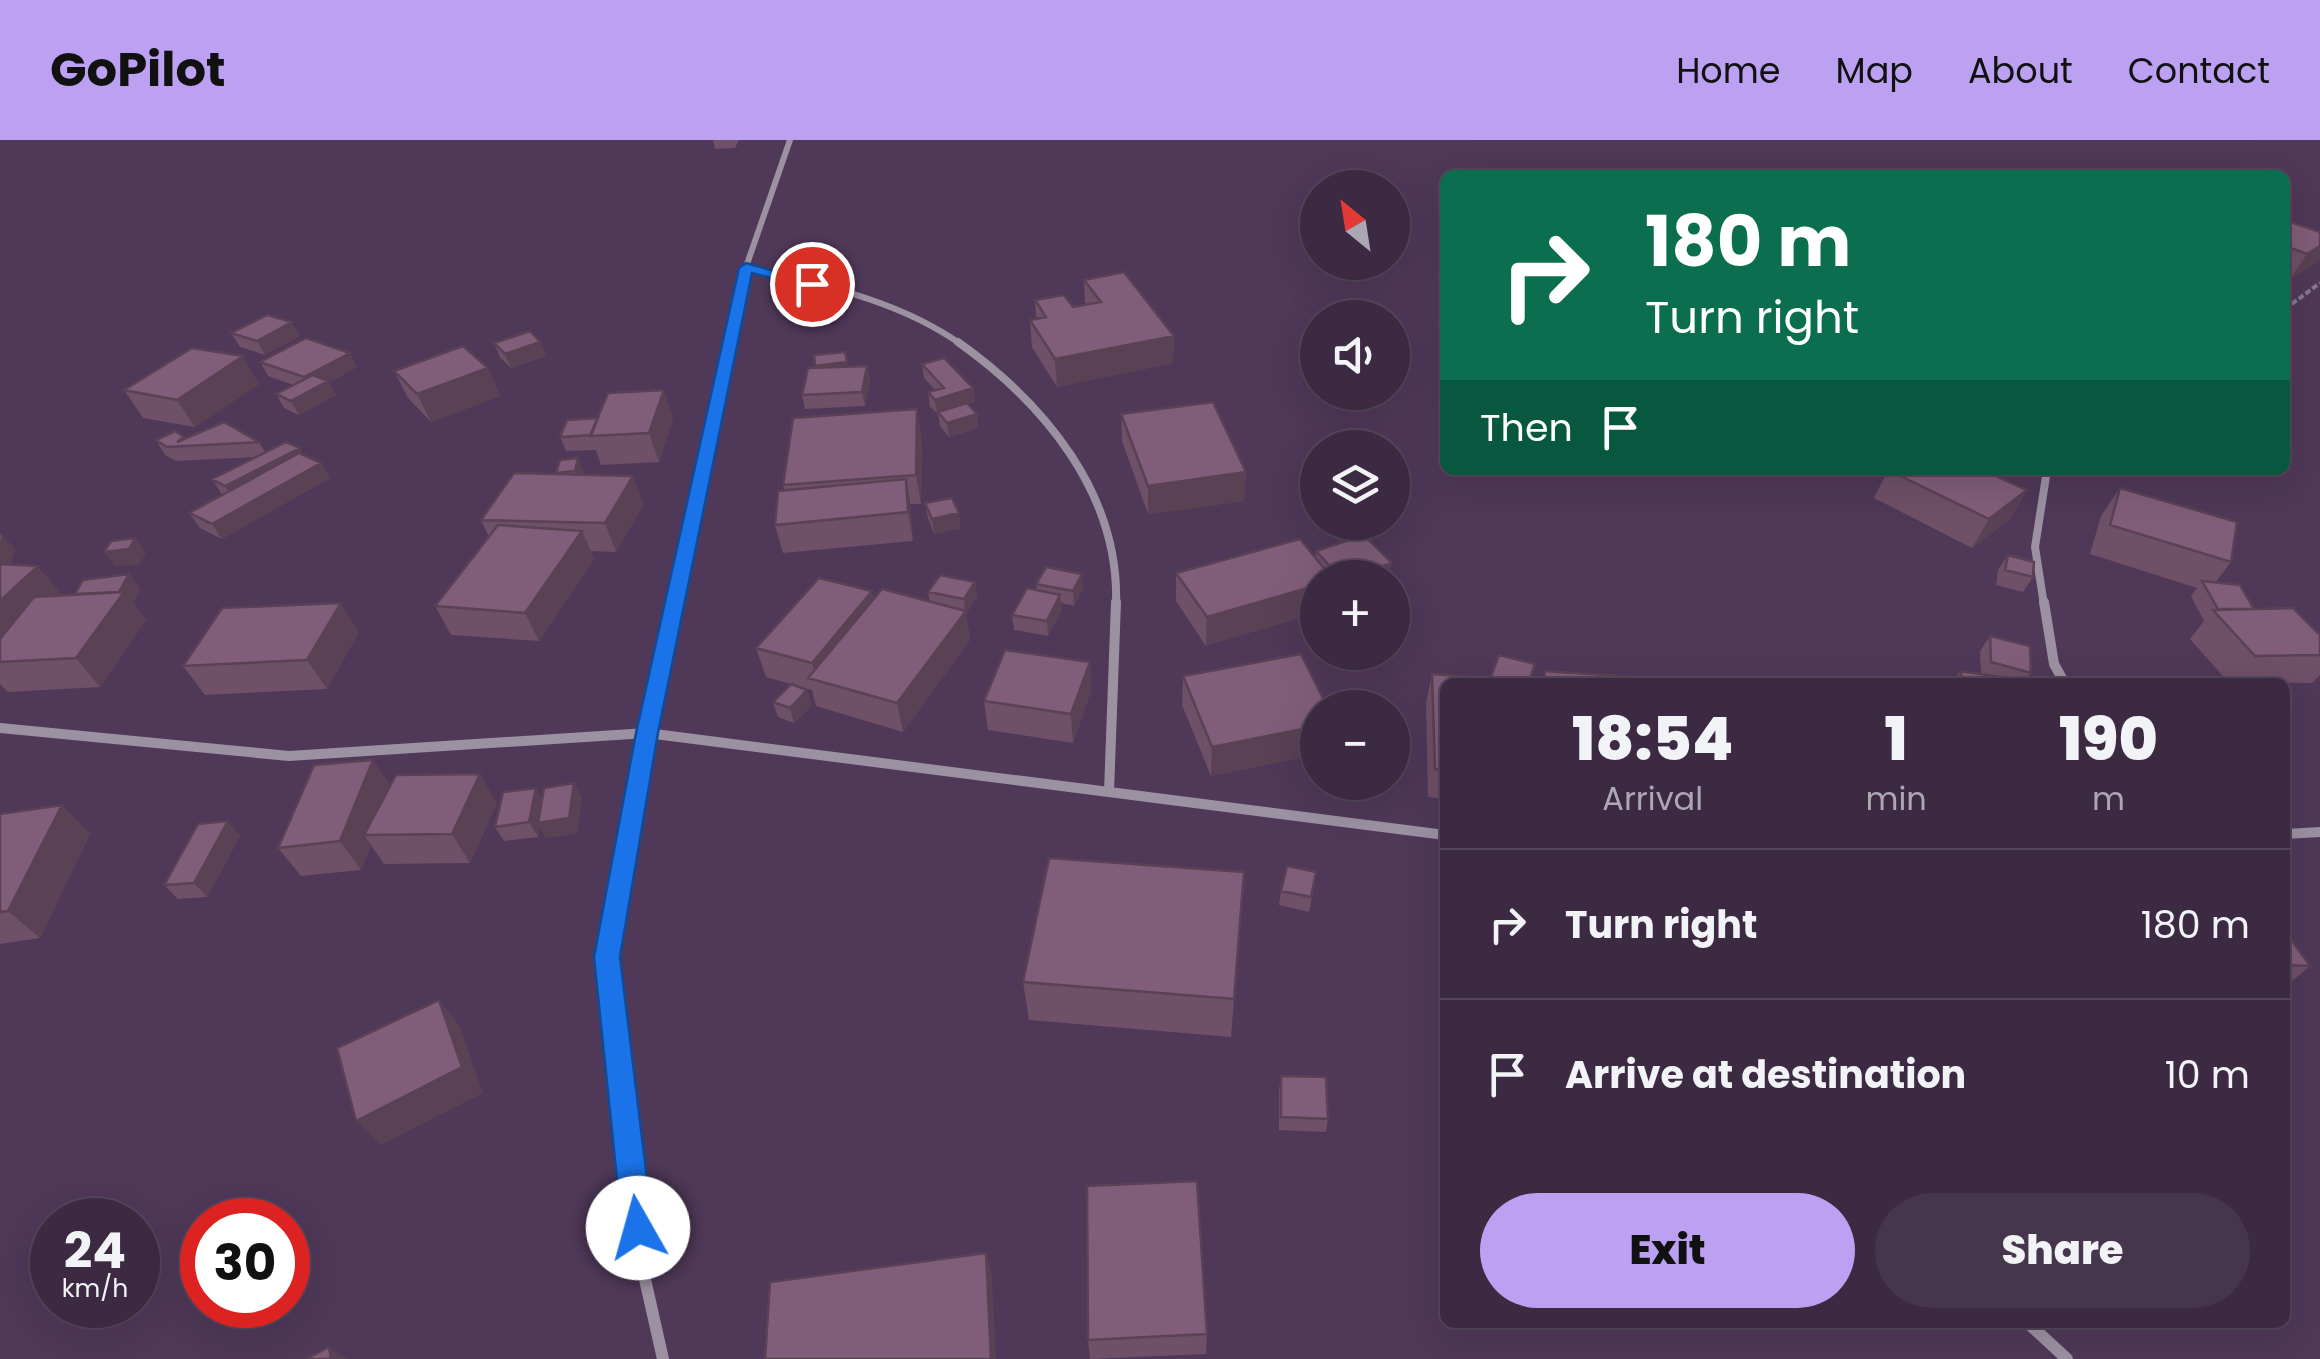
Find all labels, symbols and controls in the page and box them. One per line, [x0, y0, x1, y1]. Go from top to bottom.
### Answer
text: GoPilot [50, 36, 226, 103]
text: Home [1676, 46, 1781, 95]
text: Map [1836, 46, 1913, 95]
text: About [1968, 46, 2073, 95]
text: Contact [2128, 46, 2270, 95]
north arrow [1300, 170, 1410, 280]
map controls [1300, 170, 1410, 800]
text: 180 m [1645, 192, 1851, 291]
icon: right [1480, 210, 1610, 340]
pin [770, 242, 855, 327]
icon: arrive [785, 257, 840, 312]
text: Turn right [1645, 286, 1859, 349]
button: sound [1300, 300, 1410, 410]
icon: arrive [1593, 400, 1648, 455]
text: Then [1480, 401, 1573, 454]
button: layers [1300, 430, 1410, 540]
button: + [1300, 560, 1410, 670]
button: − [1300, 690, 1410, 800]
text: 18:54 [1572, 697, 1733, 781]
text: 1 [1885, 697, 1908, 781]
text: 190 [2059, 697, 2158, 781]
text: Arrival [1602, 776, 1703, 821]
text: min [1865, 776, 1927, 821]
text: m [2092, 776, 2125, 821]
icon: right [1480, 897, 1535, 952]
text: Turn right [1565, 898, 1757, 951]
text: 180 m [2141, 898, 2250, 951]
icon: arrive [1480, 1047, 1535, 1102]
text: Arrive at destination [1565, 1048, 1966, 1101]
text: 10 m [2165, 1048, 2250, 1101]
position arrow [586, 1176, 690, 1280]
button: Exit [1480, 1193, 1855, 1308]
button: Share [1875, 1193, 2250, 1308]
speed limit sign: 30 [180, 1198, 310, 1328]
text: 24 [64, 1215, 126, 1286]
text: km/h [62, 1271, 128, 1306]

